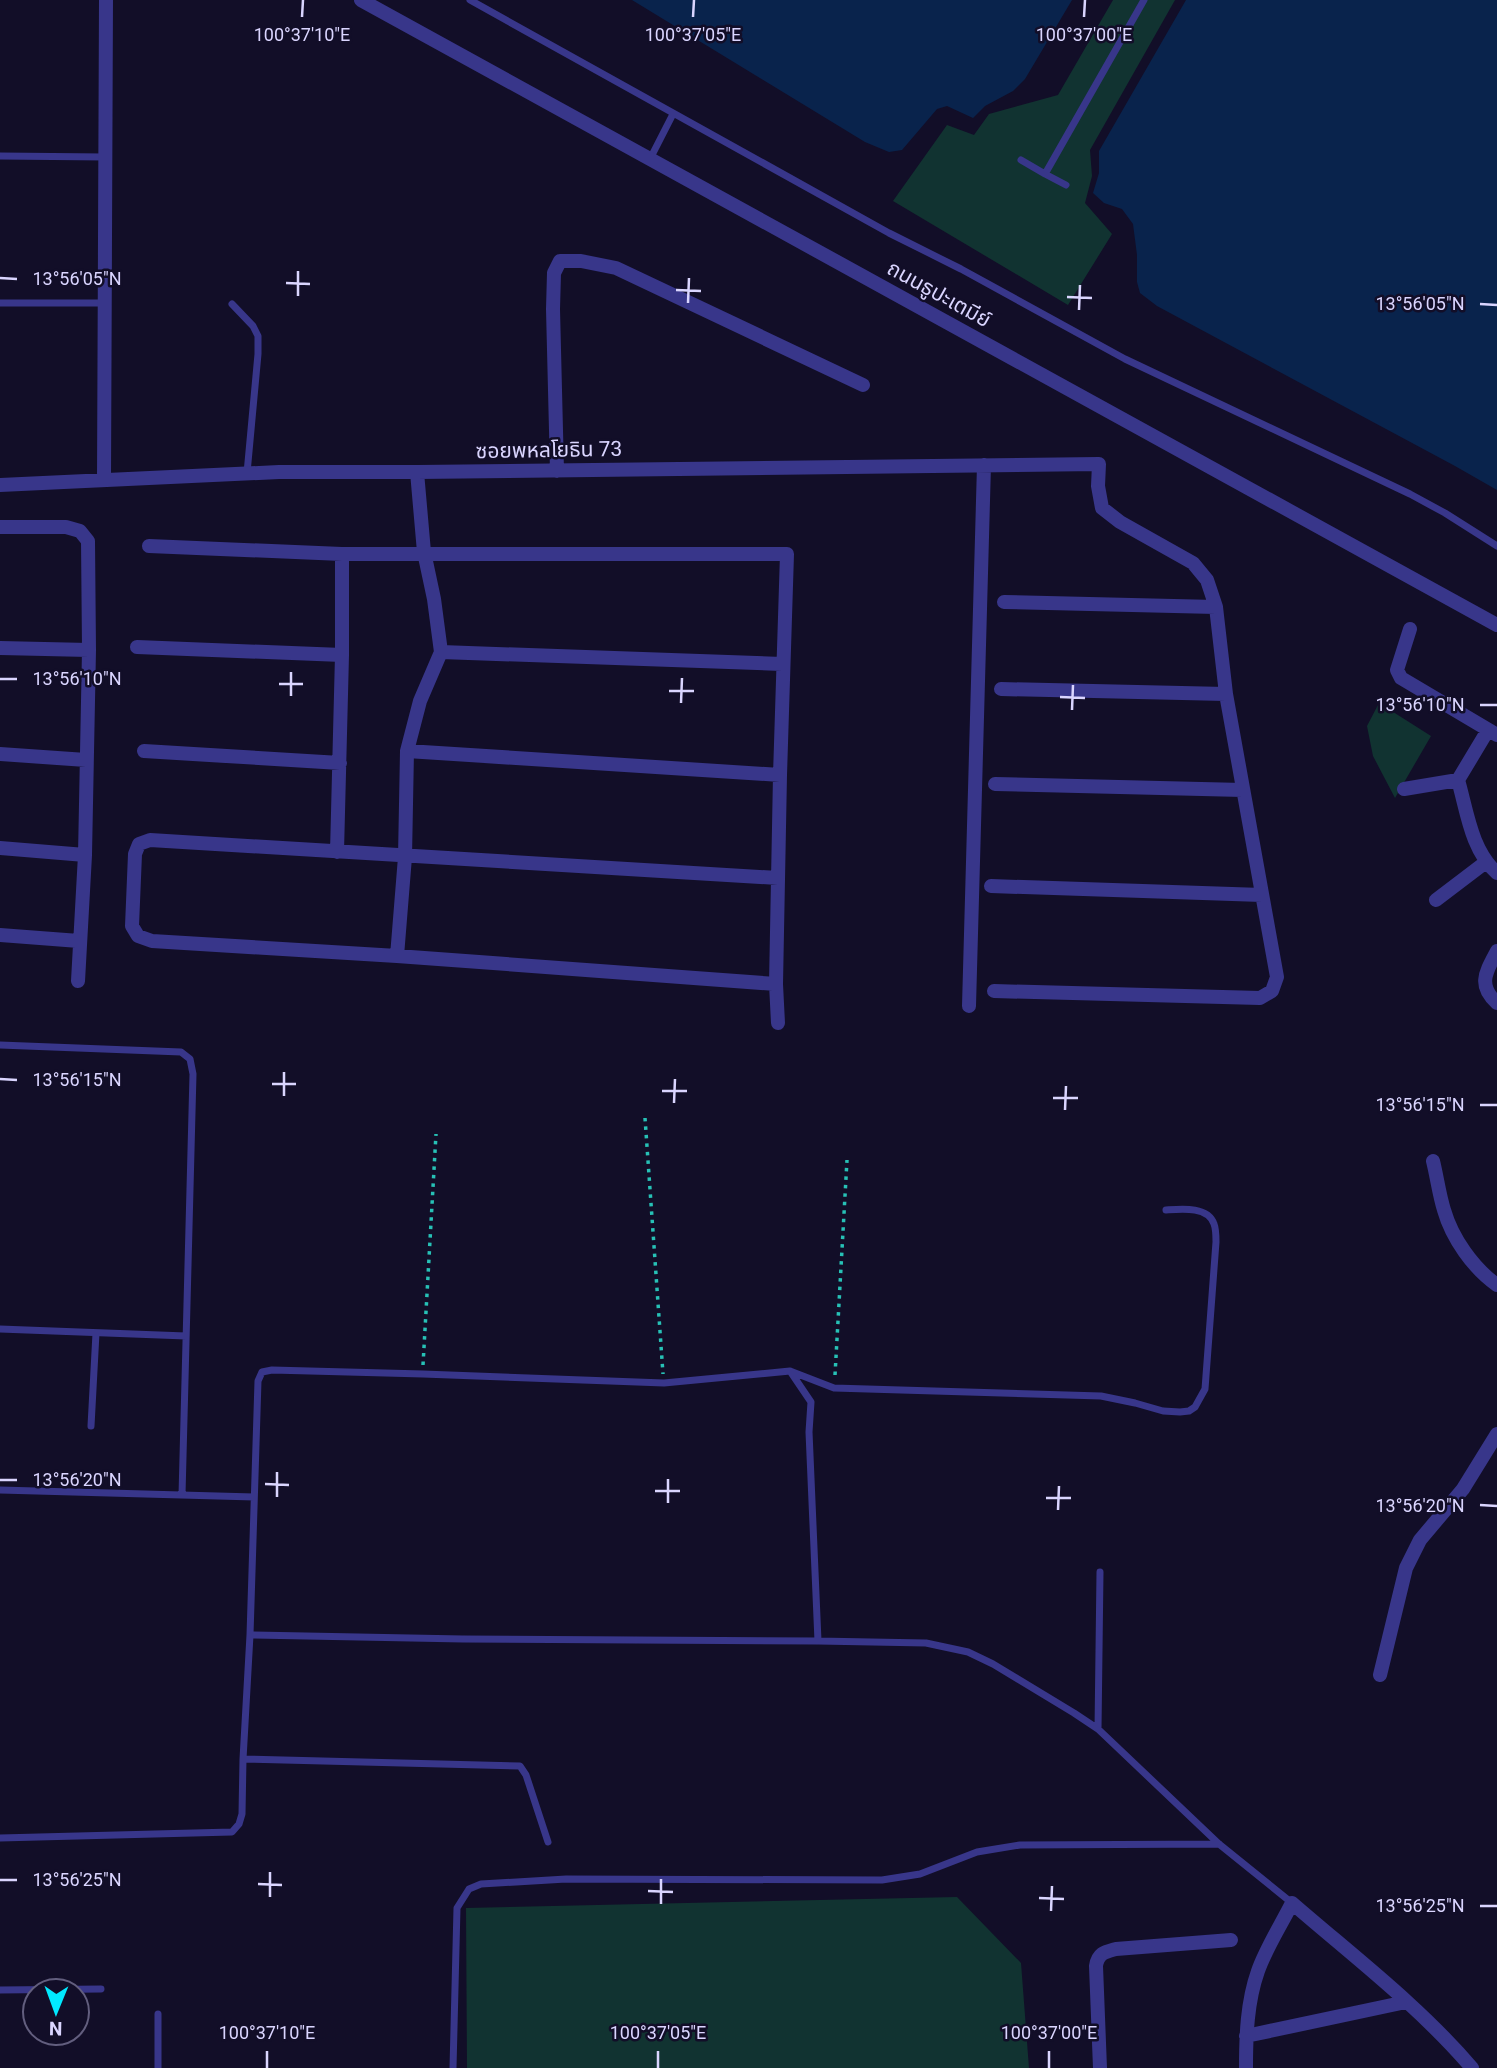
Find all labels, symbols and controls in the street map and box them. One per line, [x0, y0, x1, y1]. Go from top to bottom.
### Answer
text: 100°37'10"E [254, 24, 350, 45]
text: 100°37'05"E [645, 24, 741, 45]
text: 100°37'00"E [1036, 24, 1132, 45]
street label: ถนนธูปะเตมีย์ [883, 256, 995, 333]
text: 13°56'05"N [32, 268, 122, 289]
text: 13°56'05"N [1375, 293, 1465, 314]
street label: ซอยพหลโยธิน 73 [476, 437, 622, 463]
text: 13°56'10"N [32, 668, 122, 689]
text: 13°56'10"N [1375, 694, 1465, 715]
text: 13°56'15"N [32, 1069, 122, 1090]
text: 13°56'15"N [1375, 1094, 1465, 1115]
text: 13°56'20"N [32, 1469, 122, 1490]
text: 13°56'20"N [1375, 1495, 1465, 1516]
text: 13°56'25"N [32, 1869, 122, 1890]
text: 13°56'25"N [1375, 1895, 1465, 1916]
north arrow [21, 1977, 91, 2047]
text: N [49, 2017, 63, 2040]
text: 100°37'10"E [219, 2022, 315, 2043]
text: 100°37'05"E [610, 2022, 706, 2043]
text: 100°37'00"E [1001, 2022, 1097, 2043]

